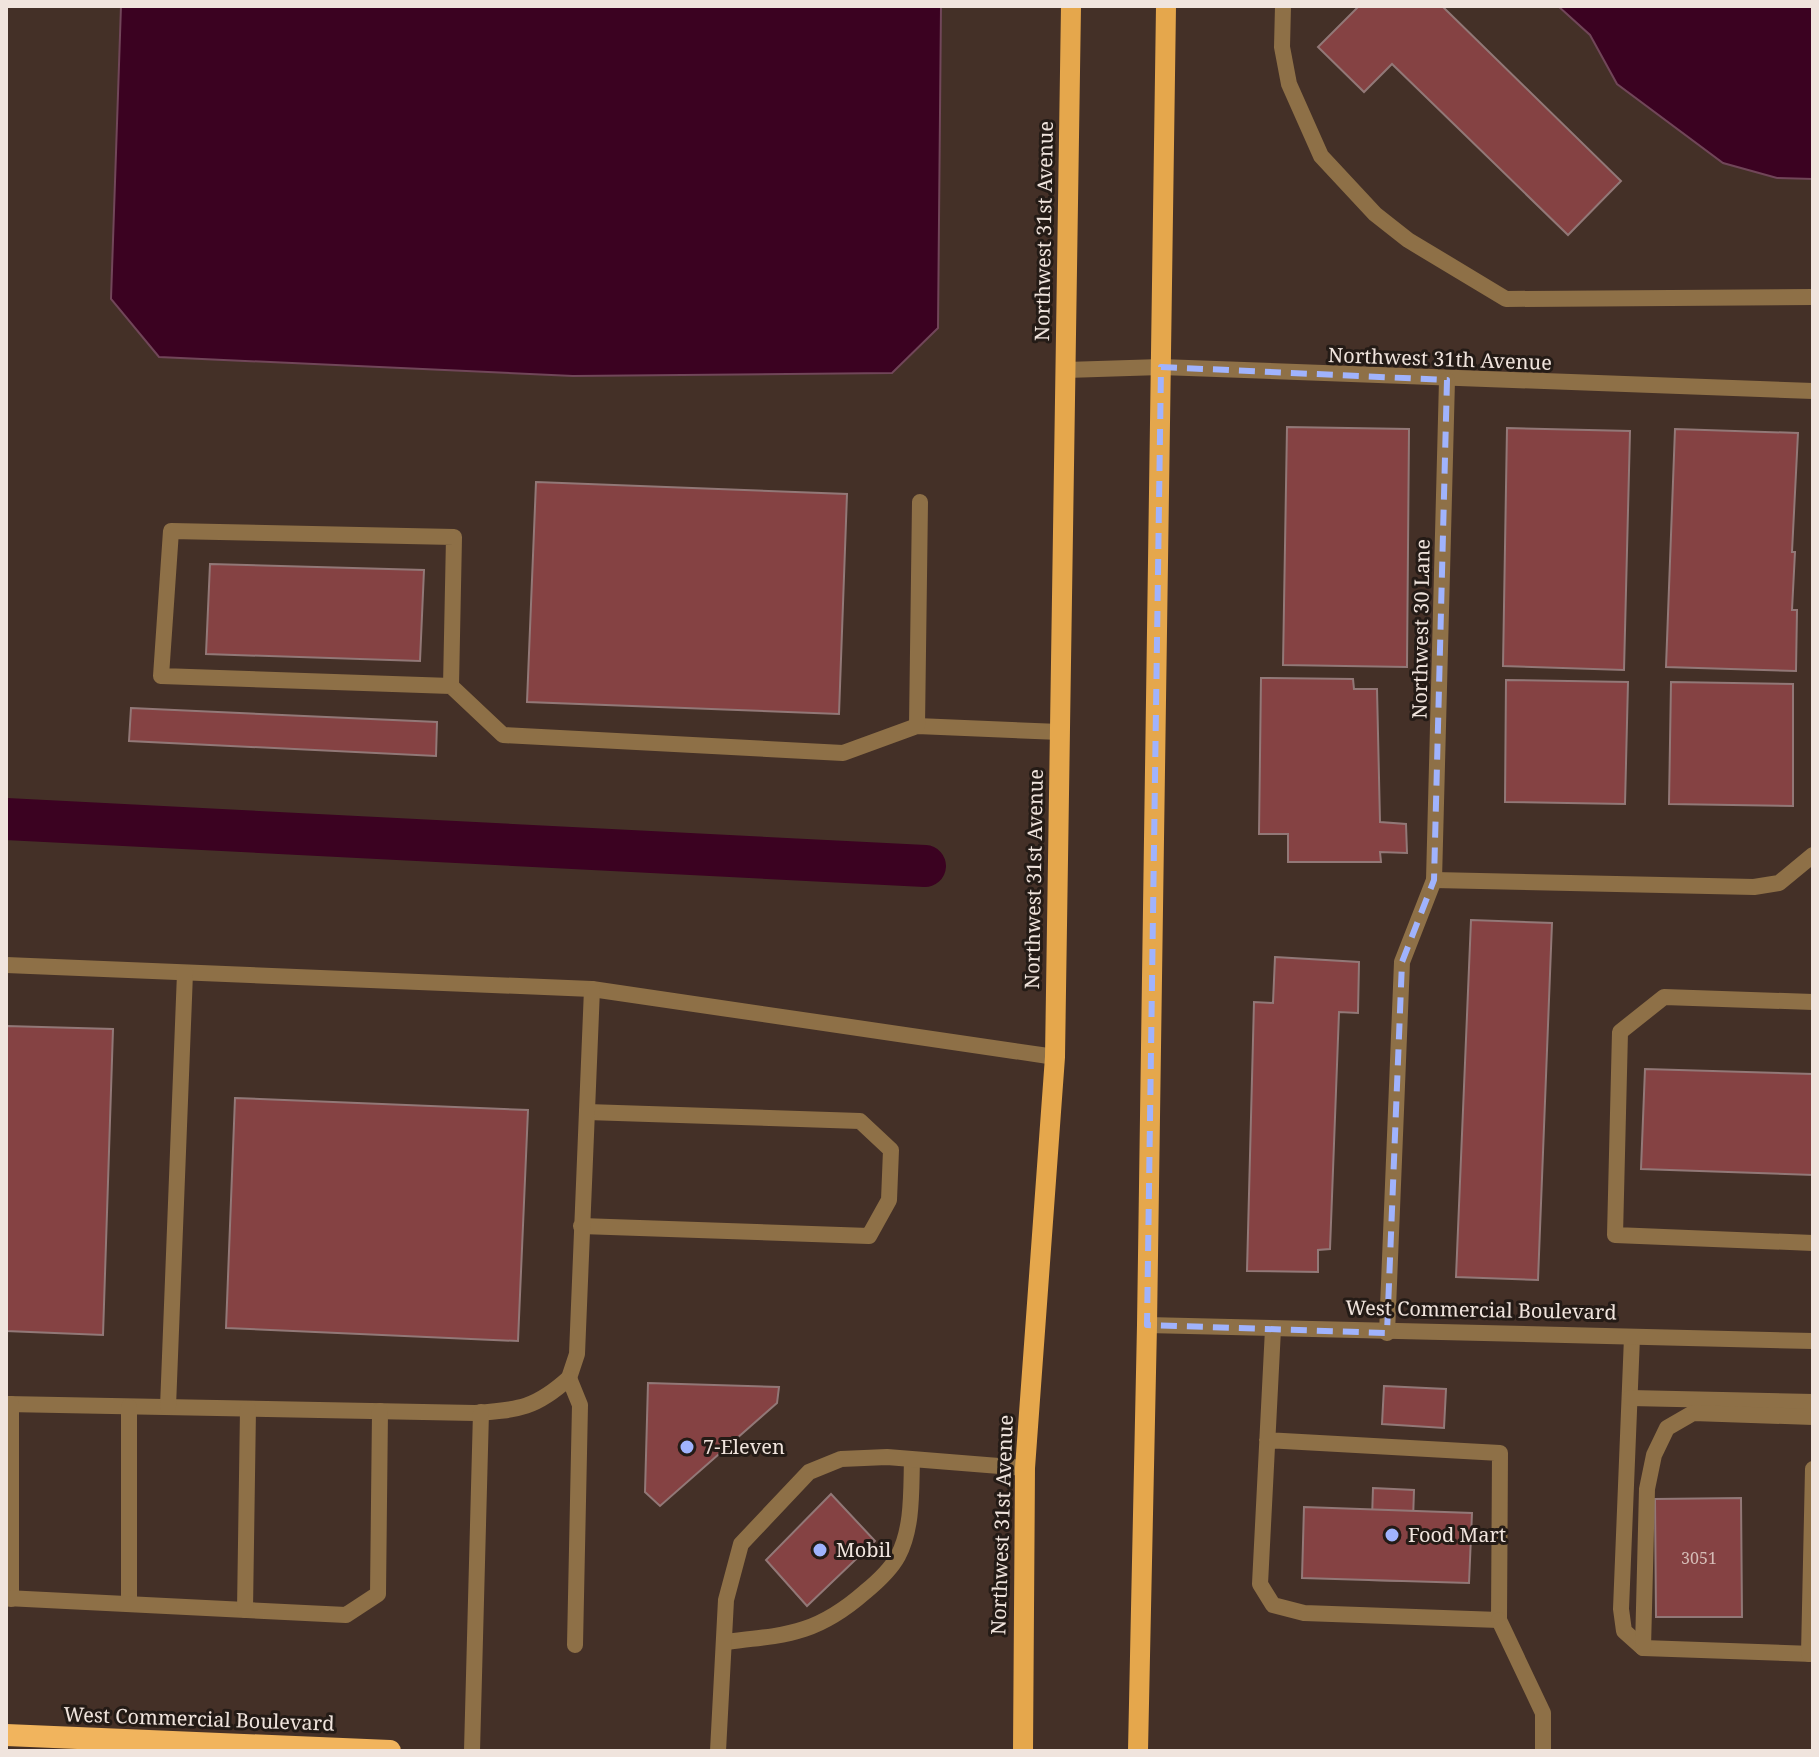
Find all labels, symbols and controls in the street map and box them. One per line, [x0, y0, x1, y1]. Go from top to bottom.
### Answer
street label: Northwest 31st Avenue [1028, 121, 1059, 341]
street label: Northwest 31th Avenue [1328, 341, 1552, 376]
street label: Northwest 30 Lane [1405, 539, 1436, 719]
street label: Northwest 31st Avenue [1018, 769, 1049, 989]
street label: West Commercial Boulevard [1345, 1294, 1617, 1325]
street label: Northwest 31st Avenue [984, 1414, 1019, 1636]
place label: 7-Eleven [703, 1433, 785, 1460]
marker: 7-Eleven [678, 1438, 696, 1456]
place label: Food Mart [1408, 1521, 1506, 1548]
marker: Food Mart [1383, 1526, 1401, 1544]
place label: Mobil [836, 1536, 891, 1563]
marker: Mobil [811, 1541, 829, 1559]
house number: 3051 [1681, 1547, 1717, 1569]
street label: West Commercial Boulevard [63, 1700, 335, 1737]

